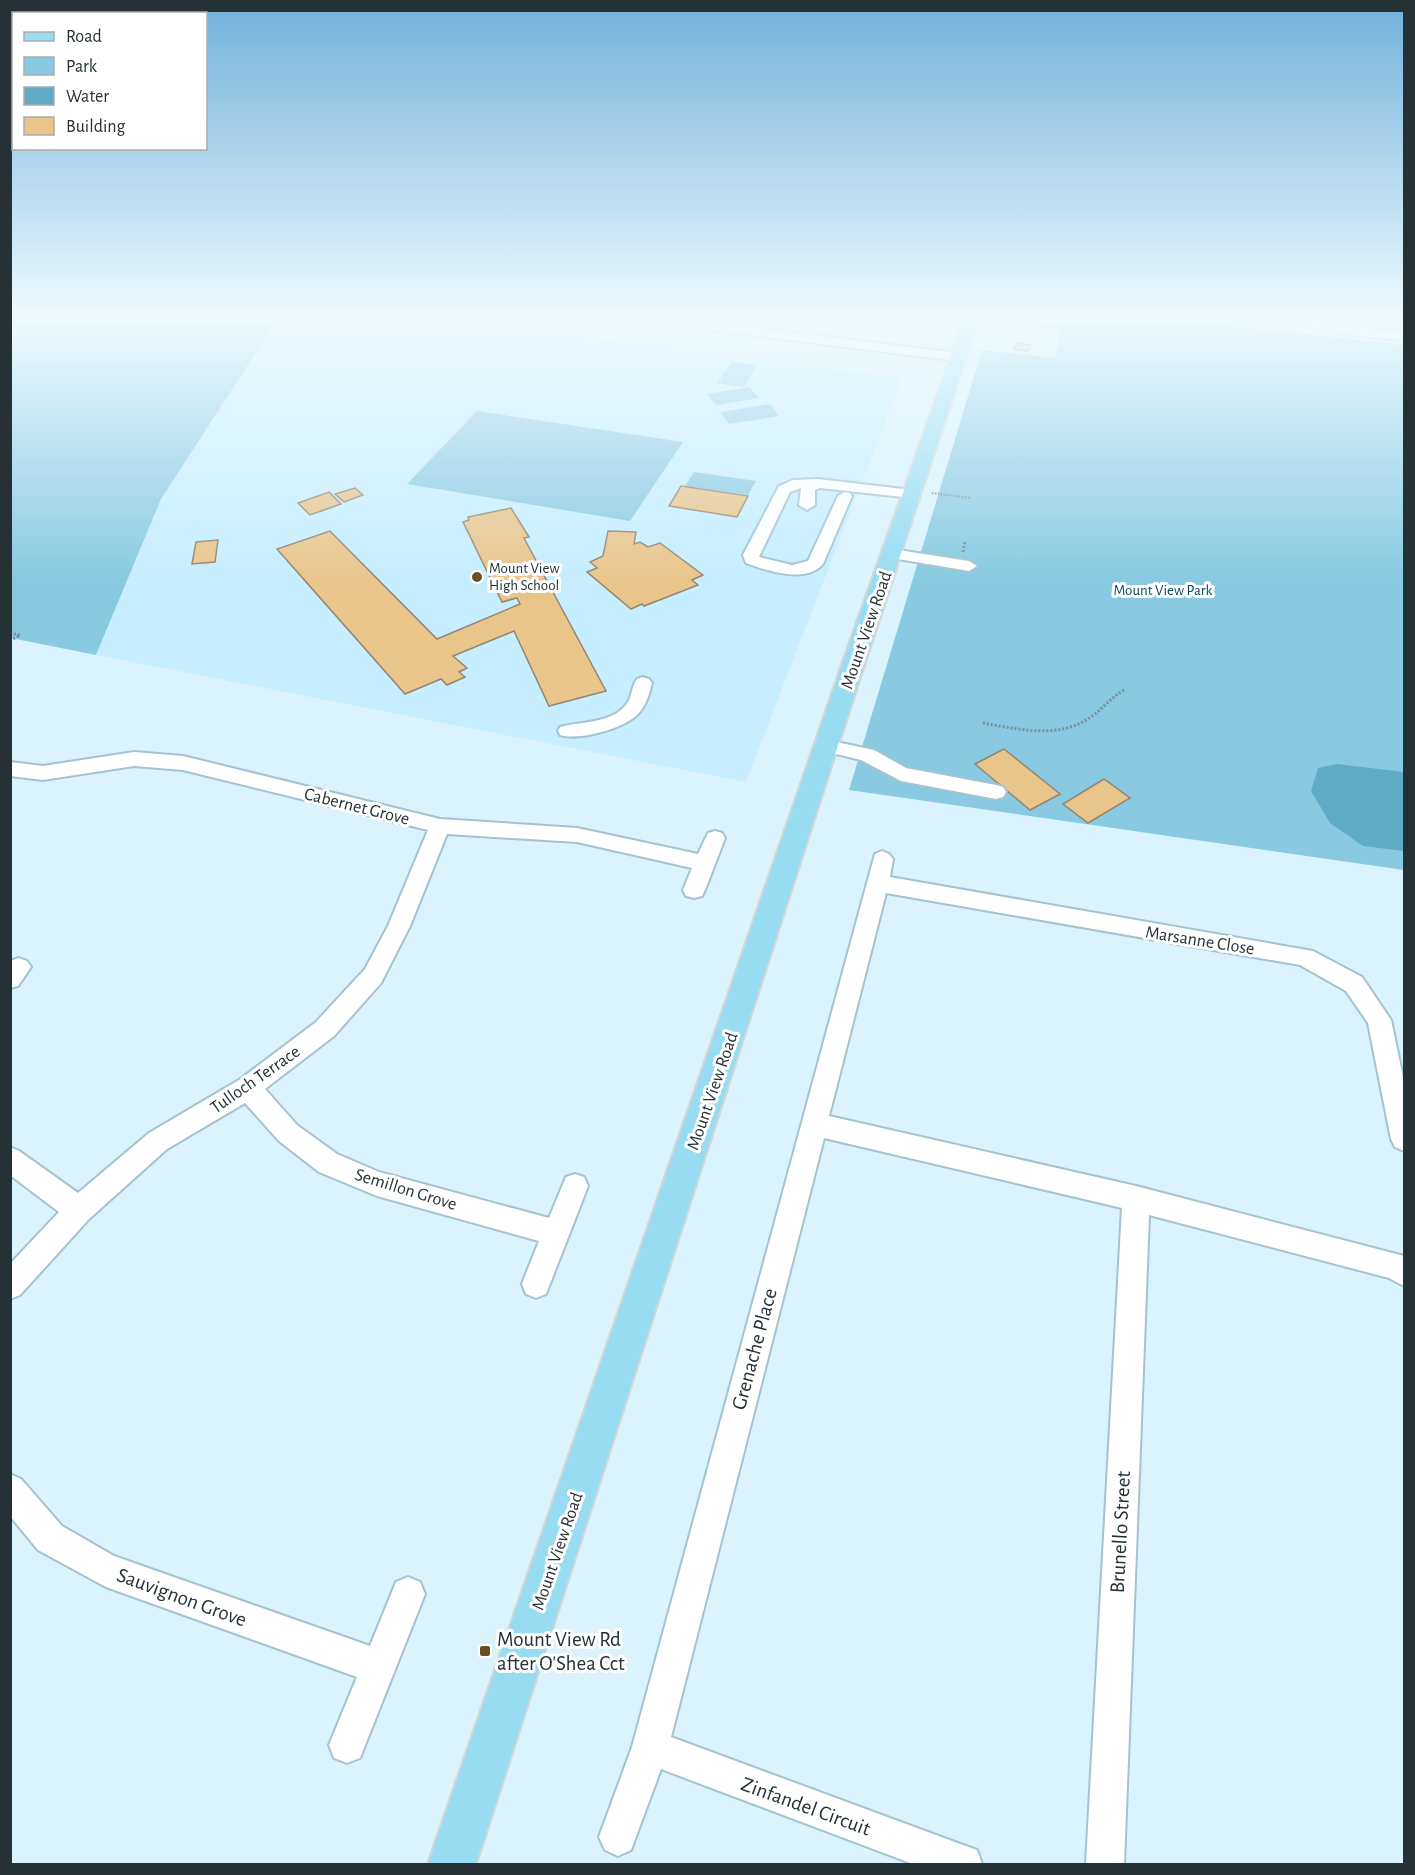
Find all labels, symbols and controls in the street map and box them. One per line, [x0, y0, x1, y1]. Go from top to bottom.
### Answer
legend [12, 12, 207, 150]
text: Road [66, 28, 102, 46]
text: Park [66, 58, 98, 76]
text: Water [66, 88, 109, 106]
text: Building [66, 118, 126, 136]
place label: Mount View High School [489, 561, 560, 593]
street label: Mount View Road [838, 569, 896, 692]
marker: Mount View High School [470, 570, 484, 584]
park label: Mount View Park [1114, 583, 1213, 598]
street label: Cabernet Grove [302, 785, 411, 829]
street label: Marsanne Close [1144, 923, 1256, 958]
street label: Mount View Road [684, 1030, 742, 1153]
street label: Tulloch Terrace [208, 1042, 304, 1117]
street label: Semillon Grove [353, 1166, 459, 1214]
street label: Grenache Place [728, 1286, 781, 1412]
street label: Brunello Street [1107, 1470, 1134, 1594]
street label: Mount View Road [529, 1490, 587, 1613]
street label: Sauvignon Grove [114, 1564, 249, 1631]
place label: Mount View Rd after O'Shea Cct [497, 1629, 625, 1674]
marker: Mount View Rd after O'Shea Cct [478, 1644, 492, 1658]
street label: Zinfandel Circuit [738, 1773, 874, 1840]

